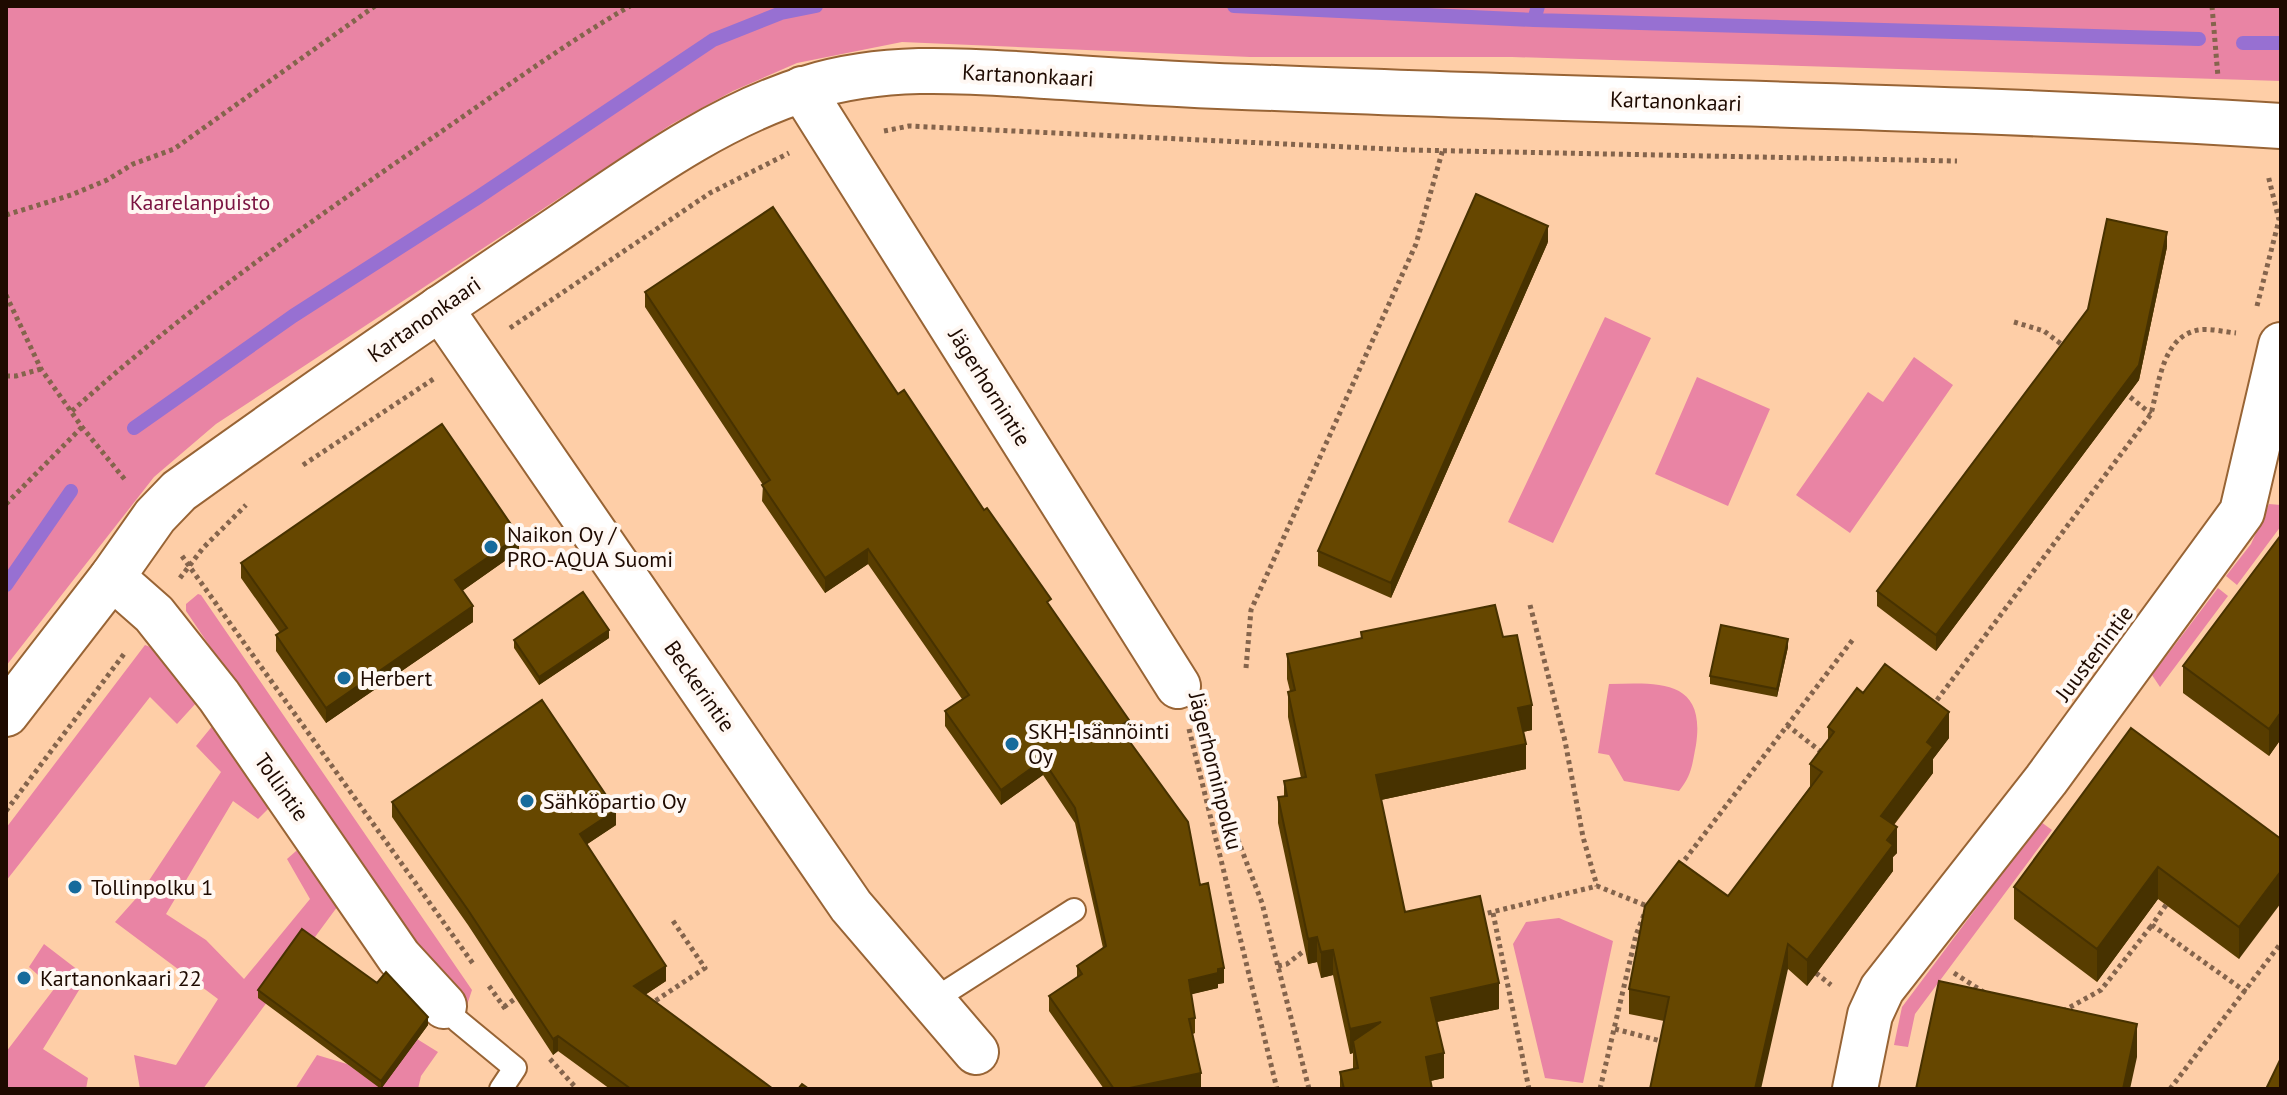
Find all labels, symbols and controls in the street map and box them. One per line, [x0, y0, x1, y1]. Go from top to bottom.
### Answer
street label: Kartanonkaari [961, 58, 1095, 92]
street label: Kartanonkaari [1610, 85, 1742, 117]
park label: Kaarelanpuisto [130, 188, 270, 216]
street label: Kartanonkaari [362, 270, 486, 368]
street label: Jägerhornintie [942, 322, 1037, 451]
place label: Naikon Oy / PRO-AQUA Suomi [507, 520, 673, 573]
marker: Naikon Oy / PRO-AQUA Suomi [482, 538, 500, 556]
street label: Juustenintie [2048, 600, 2139, 707]
street label: Beckerintie [658, 635, 742, 737]
place label: Herbert [360, 664, 433, 692]
marker: Herbert [335, 669, 353, 687]
street label: Jägerhorninpolku [1183, 688, 1249, 853]
place label: SKH-Isännöinti Oy [1028, 717, 1170, 770]
marker: SKH-Isännöinti Oy [1003, 735, 1021, 753]
street label: Tollintie [249, 748, 315, 826]
place label: Sähköpartio Oy [543, 787, 687, 815]
marker: Sähköpartio Oy [518, 792, 536, 810]
place label: Tollinpolku 1 [91, 873, 213, 901]
marker: Tollinpolku 1 [66, 878, 84, 896]
place label: Kartanonkaari 22 [40, 964, 202, 992]
marker: Kartanonkaari 22 [15, 969, 33, 987]

